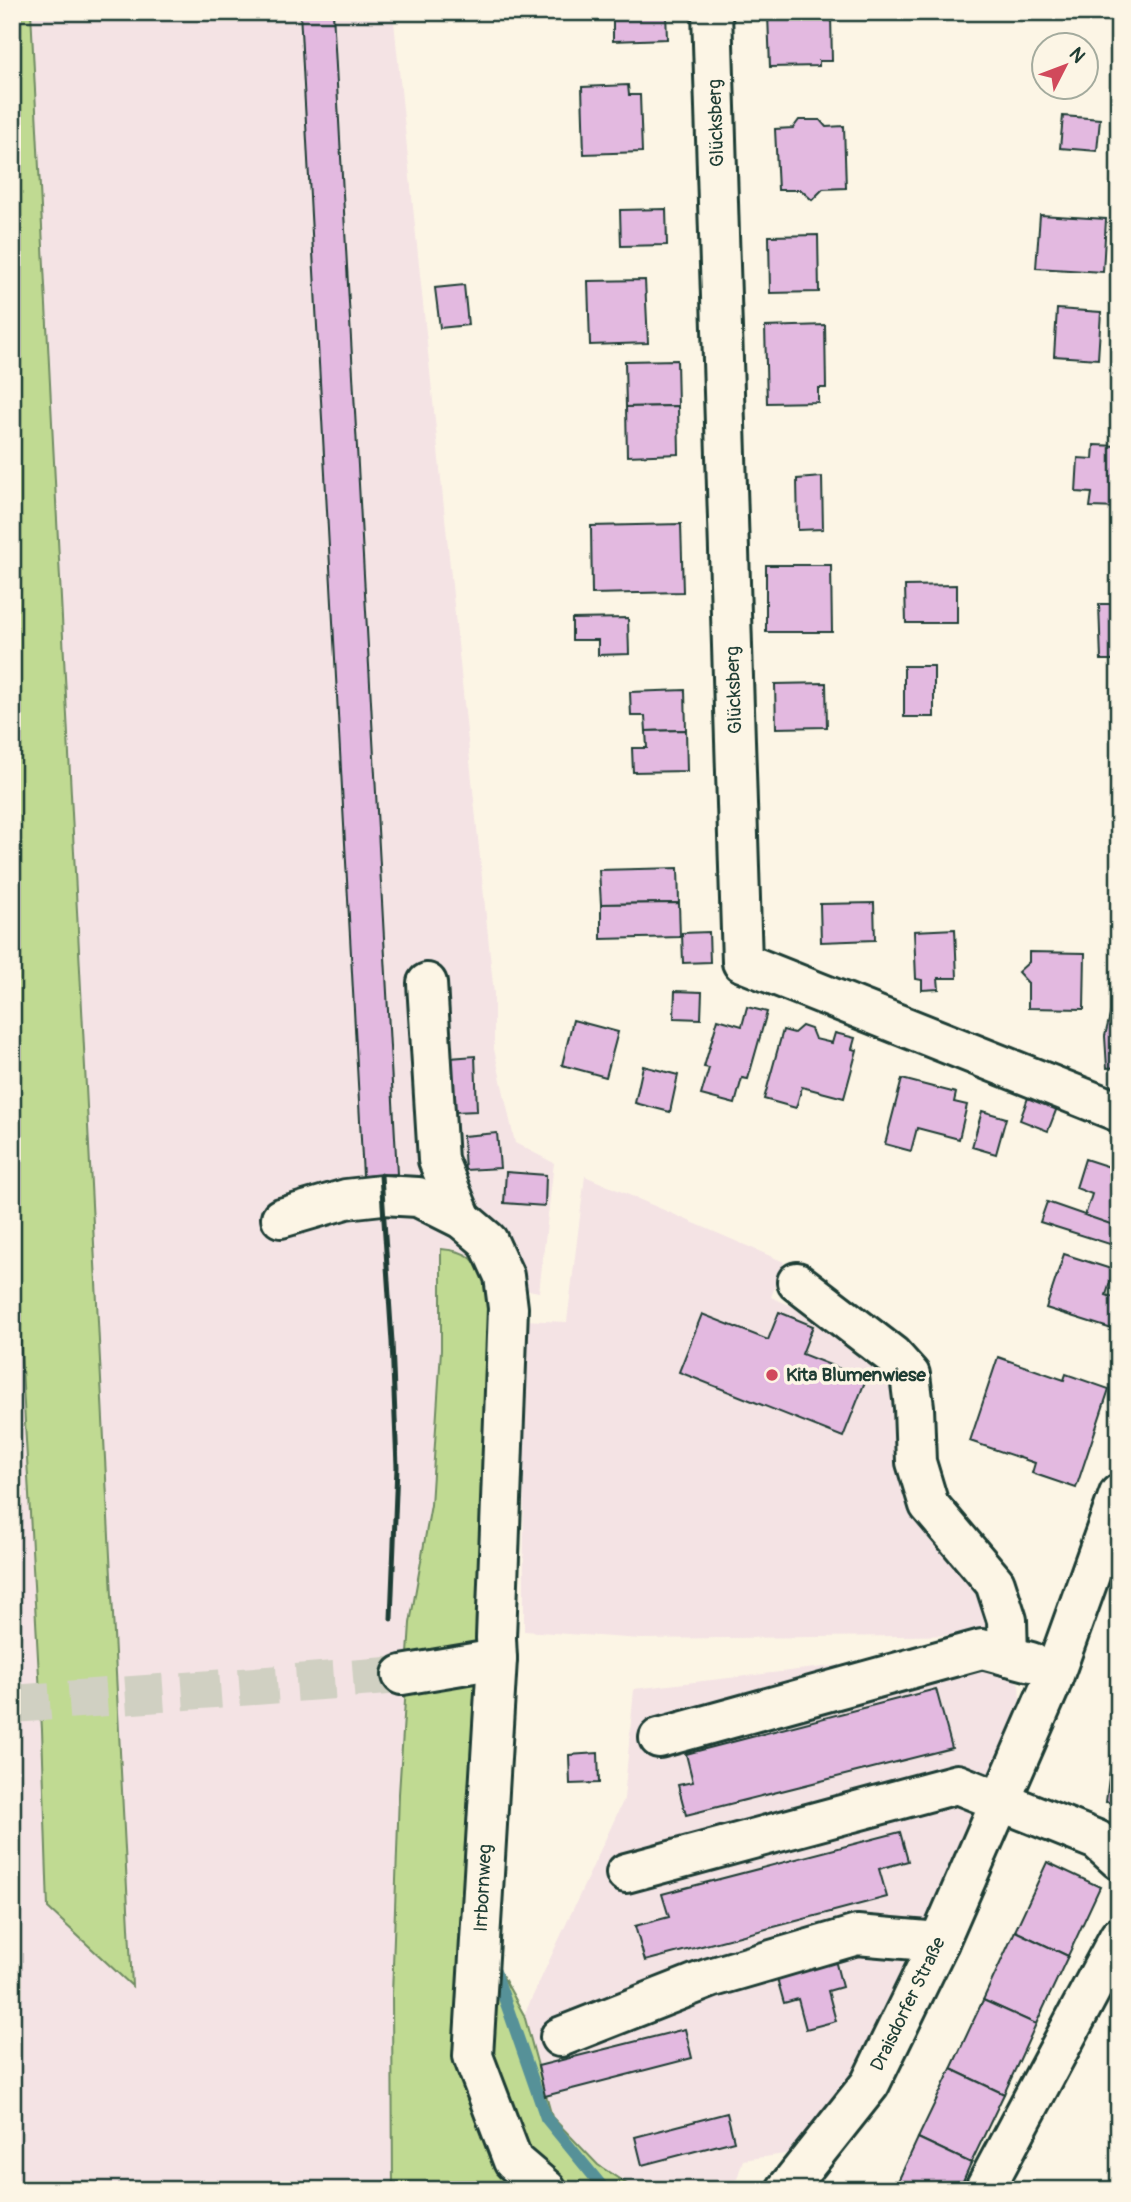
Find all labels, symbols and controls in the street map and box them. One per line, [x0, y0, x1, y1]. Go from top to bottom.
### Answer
north arrow [1030, 32, 1100, 102]
text: N [1064, 42, 1090, 68]
street label: Glücksberg [702, 79, 730, 167]
street label: Glücksberg [720, 646, 748, 734]
place label: Kita Blumenwiese [786, 1363, 926, 1387]
marker: Kita Blumenwiese [764, 1367, 780, 1383]
street label: Irrbornweg [469, 1844, 497, 1932]
street label: Draisdorfer Straße [865, 1932, 951, 2075]

